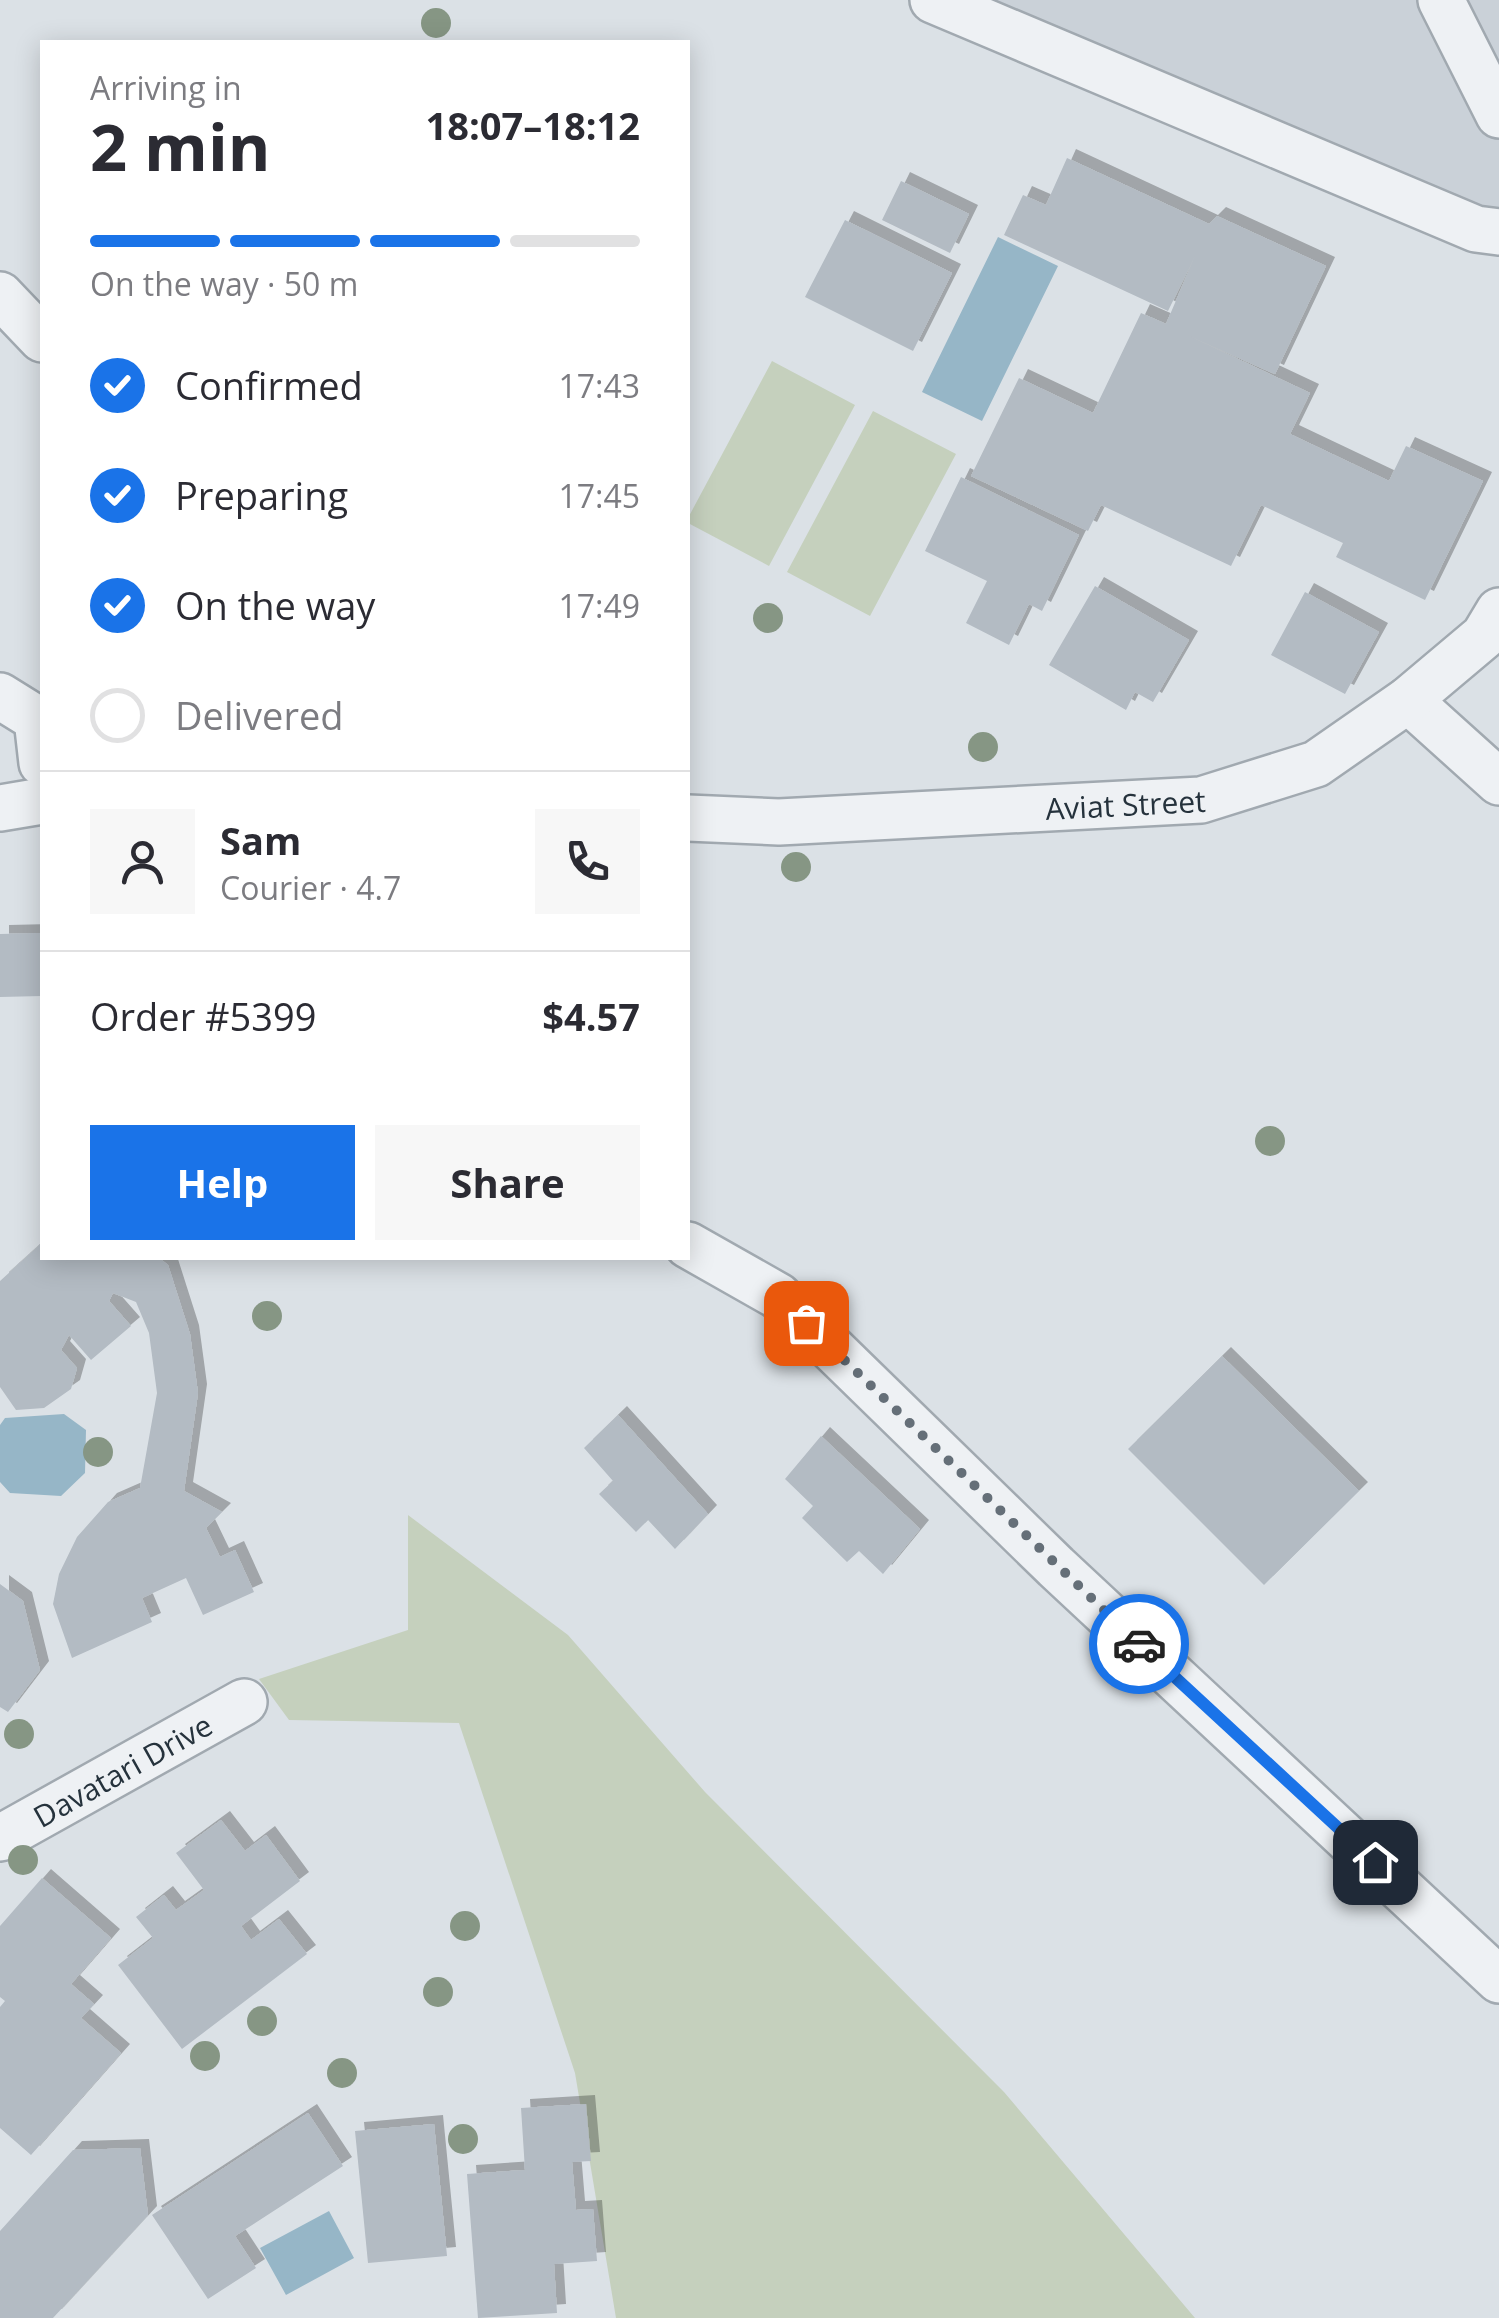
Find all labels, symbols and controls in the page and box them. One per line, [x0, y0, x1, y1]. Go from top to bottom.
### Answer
text: Arriving in [90, 66, 242, 109]
text: 18:07–18:12 [426, 99, 640, 151]
text: 2 min [90, 102, 270, 190]
text: On the way · 50 m [90, 262, 358, 305]
icon: check [90, 358, 145, 413]
text: Confirmed [175, 359, 363, 411]
text: 17:43 [558, 364, 640, 407]
icon: check [90, 468, 145, 523]
text: Preparing [175, 469, 348, 521]
text: 17:45 [558, 474, 640, 517]
icon: check [90, 578, 145, 633]
text: On the way [175, 579, 375, 631]
text: 17:49 [558, 584, 640, 627]
text: Delivered [175, 689, 344, 741]
street label: Aviat Street [1044, 779, 1207, 829]
button: person [90, 809, 195, 914]
button: phone [535, 809, 640, 914]
text: Sam [220, 814, 301, 866]
text: Courier · 4.7 [220, 866, 401, 909]
text: Order #5399 [90, 990, 317, 1042]
text: $4.57 [542, 990, 640, 1042]
button: Help [90, 1125, 355, 1240]
button: Share [375, 1125, 640, 1240]
pin [764, 1281, 849, 1366]
icon: bag [779, 1296, 834, 1351]
courier [1089, 1594, 1189, 1694]
icon: car [1112, 1617, 1167, 1672]
street label: Davatari Drive [26, 1704, 219, 1836]
pin [1333, 1820, 1418, 1905]
icon: home [1348, 1835, 1403, 1890]

